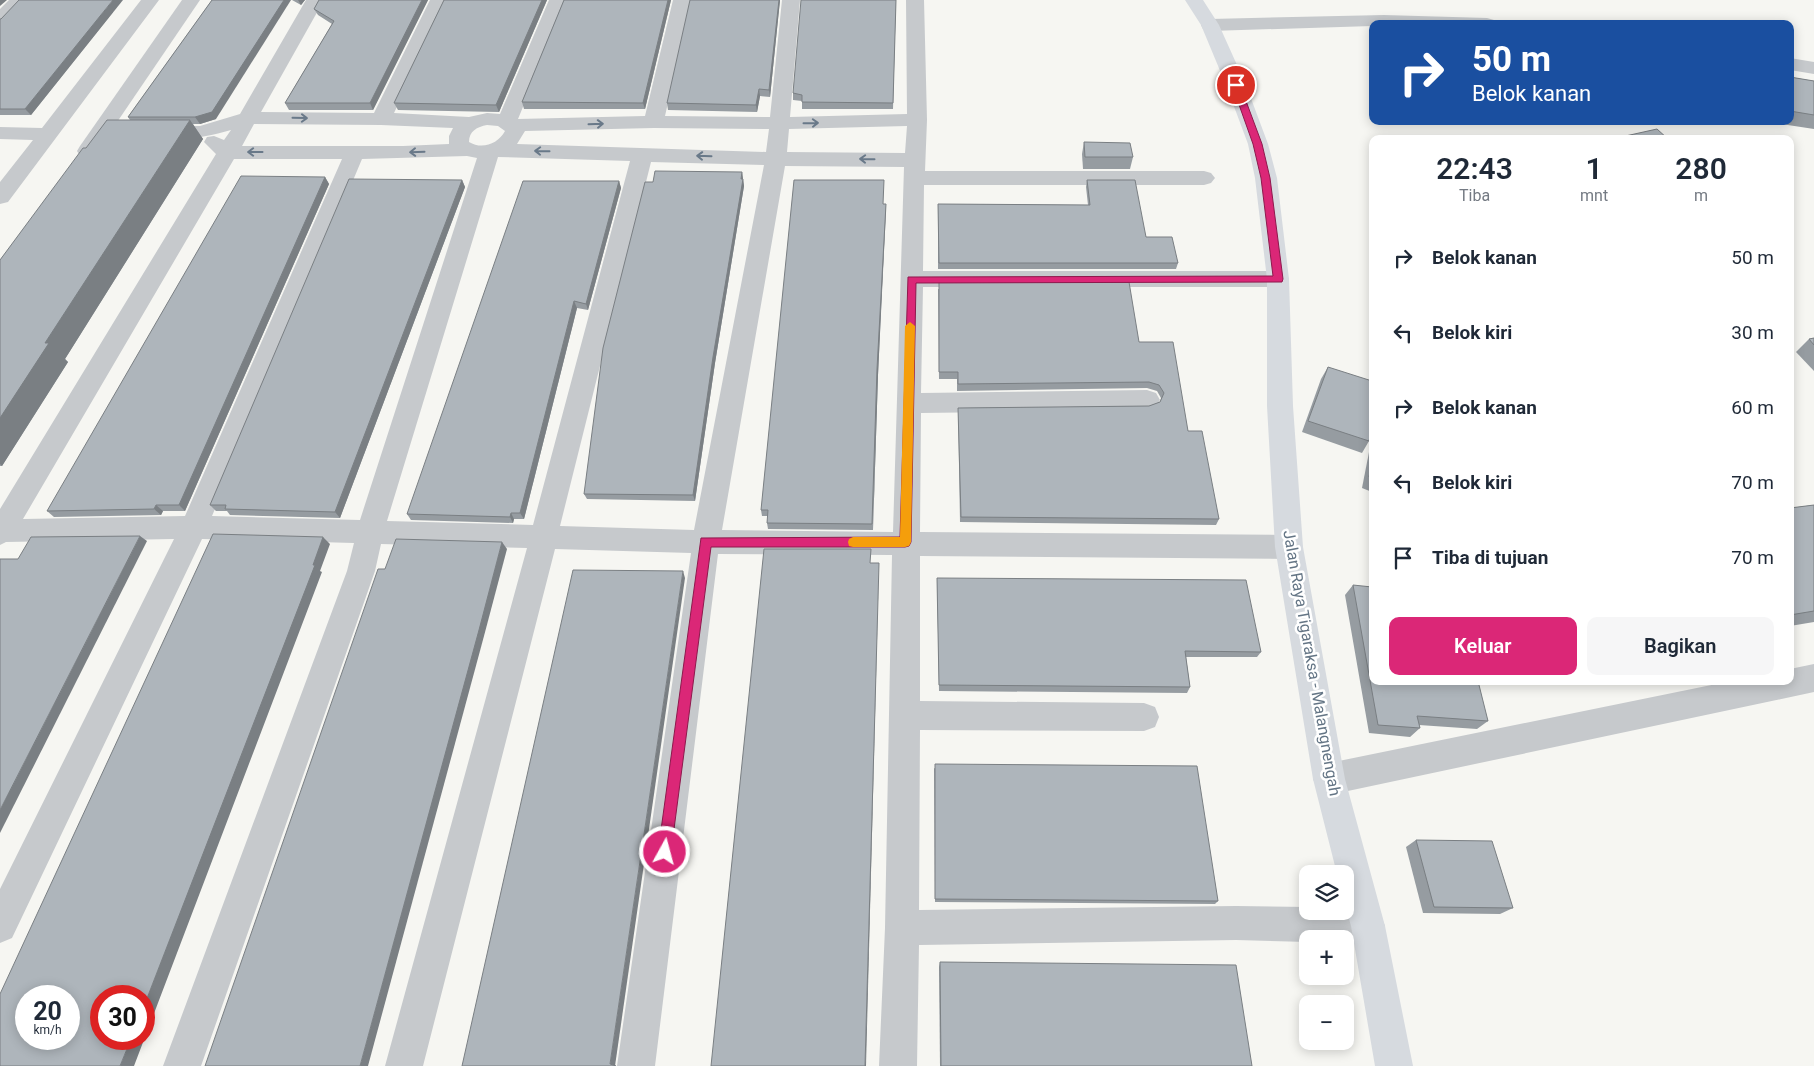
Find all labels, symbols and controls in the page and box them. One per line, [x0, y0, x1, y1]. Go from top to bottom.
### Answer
text: 50 m [1472, 39, 1551, 80]
icon: right [1389, 40, 1454, 105]
pin [1215, 64, 1257, 106]
icon: arrive [1222, 71, 1250, 99]
text: Belok kanan [1472, 81, 1591, 106]
one-way arrow [292, 113, 308, 123]
one-way arrow [803, 118, 819, 127]
one-way arrow [588, 120, 604, 129]
one-way arrow [534, 146, 550, 156]
one-way arrow [247, 147, 264, 157]
one-way arrow [410, 147, 426, 157]
one-way arrow [697, 151, 713, 161]
text: 22:43 [1436, 151, 1513, 186]
text: 1 [1586, 151, 1603, 186]
text: 280 [1675, 151, 1727, 186]
one-way arrow [859, 154, 876, 164]
text: Tiba [1459, 186, 1490, 205]
text: mnt [1580, 186, 1608, 205]
text: m [1694, 186, 1708, 205]
icon: right [1389, 244, 1417, 272]
text: Belok kanan [1432, 246, 1537, 269]
text: 50 m [1731, 246, 1774, 269]
icon: left [1389, 319, 1417, 347]
text: Belok kiri [1432, 321, 1512, 344]
text: 30 m [1731, 321, 1774, 344]
icon: right [1389, 394, 1417, 422]
text: Belok kanan [1432, 396, 1537, 419]
text: 60 m [1731, 396, 1774, 419]
icon: left [1389, 469, 1417, 497]
text: Belok kiri [1432, 471, 1512, 494]
text: 70 m [1731, 471, 1774, 494]
street label: Jalan Raya Tigaraksa - Malangnengah [1279, 529, 1345, 797]
icon: arrive [1389, 544, 1417, 572]
text: Tiba di tujuan [1432, 546, 1548, 569]
text: 70 m [1731, 546, 1774, 569]
button: Keluar [1389, 617, 1577, 675]
button: Bagikan [1587, 617, 1774, 675]
position arrow [638, 825, 690, 877]
map controls [1299, 865, 1354, 1050]
button: layers [1299, 865, 1354, 920]
button: + [1299, 930, 1354, 985]
speed limit sign: 30 [90, 985, 155, 1050]
button: − [1299, 995, 1354, 1050]
text: 20 [33, 997, 62, 1026]
text: km/h [33, 1023, 62, 1037]

